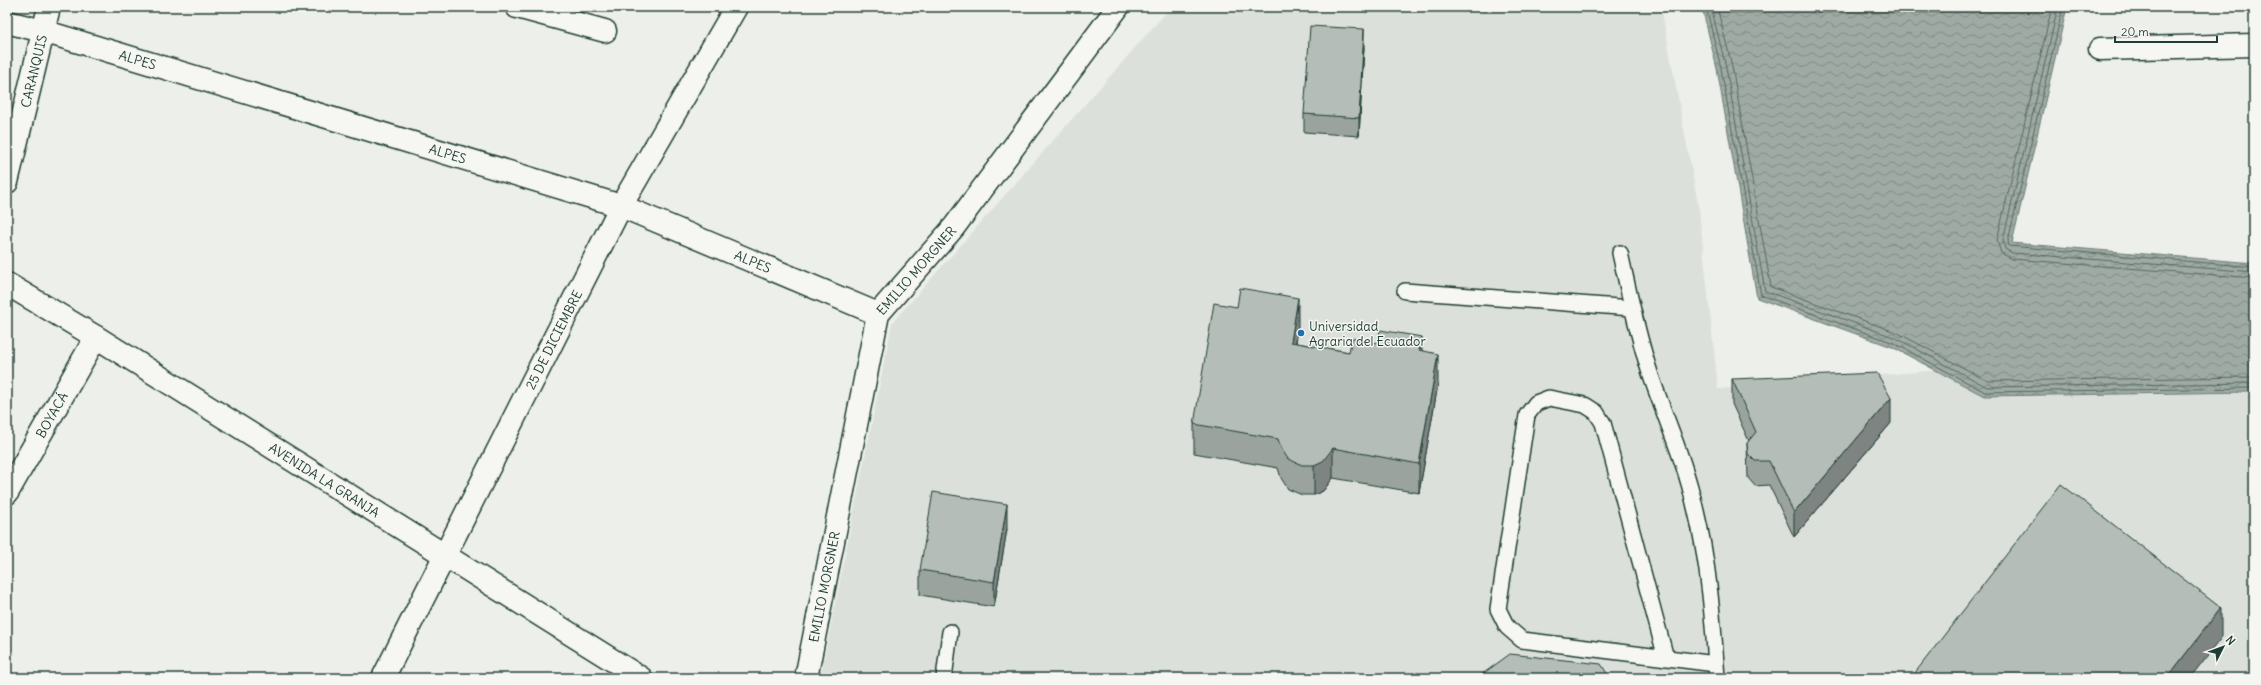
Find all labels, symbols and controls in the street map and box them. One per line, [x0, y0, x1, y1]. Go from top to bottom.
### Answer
scale bar [2115, 18, 2217, 44]
text: 20 m [2121, 24, 2149, 39]
street label: CARANQUIS [17, 33, 51, 109]
street label: ALPES [117, 46, 158, 73]
street label: ALPES [427, 140, 468, 167]
street label: EMILIO MORGNER [873, 222, 960, 318]
street label: ALPES [732, 246, 774, 277]
street label: 25 DE DICIEMBRE [522, 287, 586, 392]
place label: Universidad Agraria del Ecuador [1309, 318, 1426, 350]
marker: Universidad Agraria del Ecuador [1296, 328, 1306, 338]
street label: BOYACÁ [32, 388, 71, 441]
street label: AVENIDA LA GRANJA [266, 439, 383, 521]
street label: EMILIO MORGNER [805, 530, 843, 644]
north arrow [2203, 627, 2243, 667]
text: N [2223, 633, 2238, 648]

